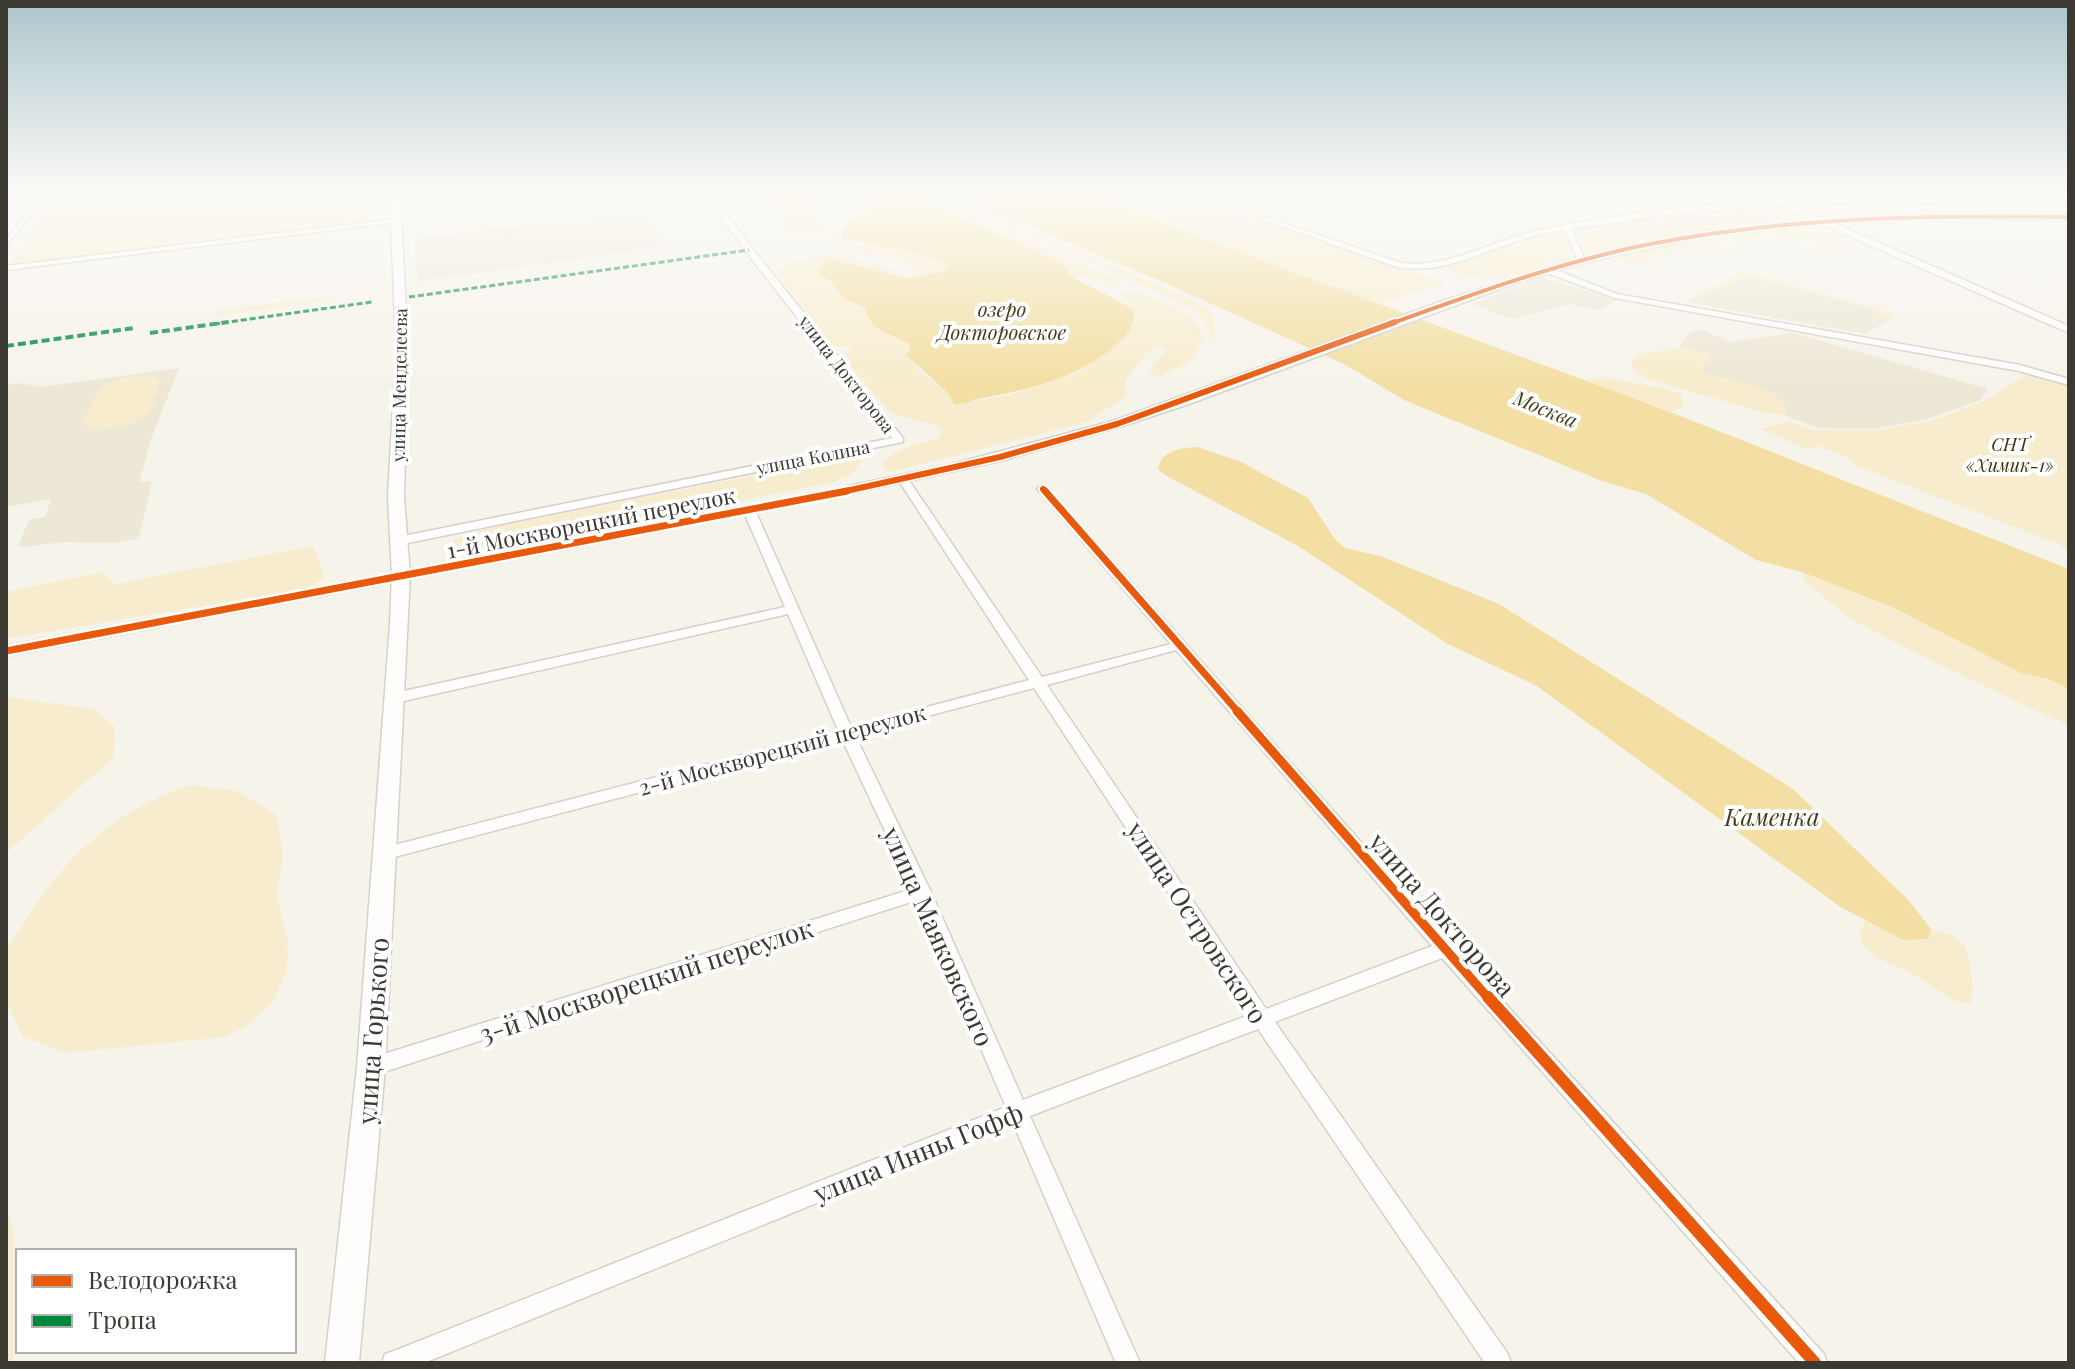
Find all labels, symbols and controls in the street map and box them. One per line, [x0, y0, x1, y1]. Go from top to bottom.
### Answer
water label: озеро Докторовское [935, 295, 1066, 345]
street label: улица Менделеева [386, 308, 412, 463]
street label: улица Докторова [793, 309, 901, 438]
water label: Москва [1509, 383, 1582, 433]
park label: СНТ «Химик-1» [1966, 432, 2054, 477]
street label: улица Колина [753, 434, 872, 480]
street label: 1-й Москворецкий переулок [444, 479, 738, 565]
street label: 2-й Москворецкий переулок [635, 696, 929, 802]
water label: Каменка [1724, 800, 1819, 832]
street label: улица Островского [1119, 813, 1276, 1030]
street label: улица Маяковского [874, 820, 1003, 1051]
street label: улица Докторова [1361, 824, 1524, 1004]
street label: 3-й Москворецкий переулок [475, 909, 818, 1051]
street label: улица Горького [348, 936, 396, 1127]
street label: улица Инны Гофф [807, 1094, 1028, 1210]
legend [16, 1249, 296, 1353]
text: Велодорожка [88, 1263, 238, 1295]
text: Тропа [88, 1303, 157, 1335]

